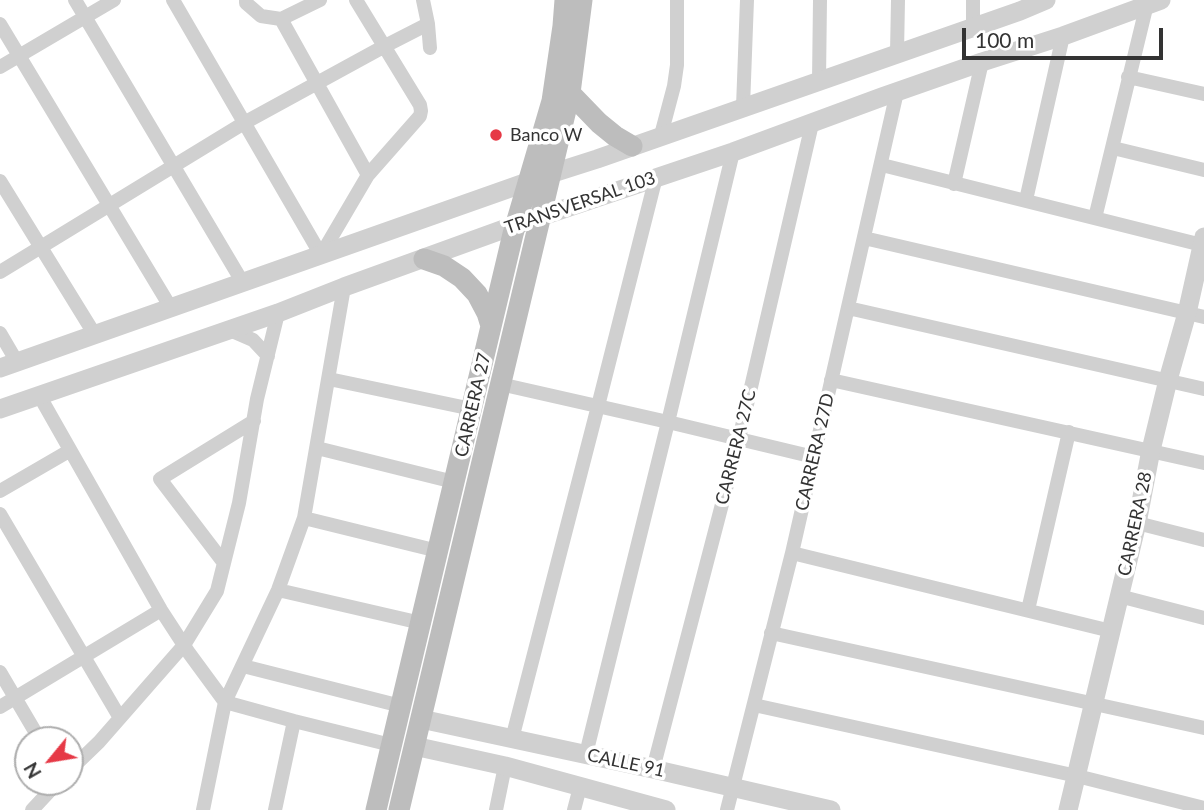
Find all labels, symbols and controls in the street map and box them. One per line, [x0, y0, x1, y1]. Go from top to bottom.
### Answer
scale bar [966, 14, 1167, 58]
text: 100 m [975, 27, 1034, 52]
place label: Banco W [510, 124, 582, 146]
marker: Banco W [488, 127, 504, 143]
street label: TRANSVERSAL 103 [502, 167, 658, 239]
street label: CARRERA 27 [451, 351, 495, 459]
street label: CARRERA 27C [711, 387, 761, 507]
street label: CARRERA 27D [791, 391, 839, 513]
street label: CARRERA 28 [1113, 470, 1157, 578]
north arrow [14, 726, 84, 796]
street label: CALLE 91 [585, 744, 667, 782]
text: N [18, 759, 46, 783]

